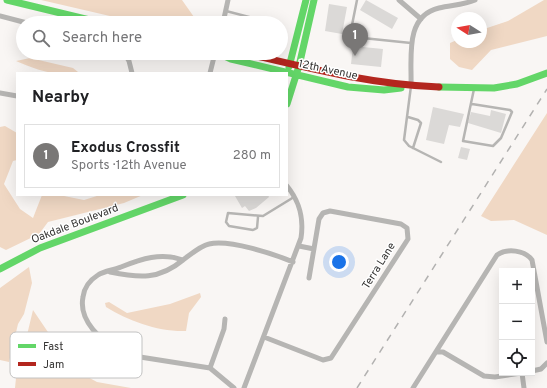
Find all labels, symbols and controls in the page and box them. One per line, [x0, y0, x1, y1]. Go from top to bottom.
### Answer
north arrow [451, 12, 487, 48]
search box [16, 16, 288, 60]
pin: 1 [342, 23, 368, 56]
icon: search [30, 27, 52, 49]
text: Search here [62, 29, 142, 48]
street label: 12th Avenue [297, 57, 359, 83]
text: Nearby [32, 87, 89, 109]
text: Exodus Crossfit [71, 139, 180, 158]
text: 1 [43, 148, 49, 164]
text: 280 m [233, 148, 271, 164]
text: Sports · 12th Avenue [71, 158, 187, 174]
street label: Oakdale Boulevard [29, 201, 121, 247]
street label: Terra Lane [359, 240, 399, 292]
your location [329, 252, 349, 272]
map controls [499, 268, 535, 376]
button: + [499, 268, 535, 304]
button: − [499, 304, 535, 340]
legend [10, 332, 142, 378]
text: Fast [43, 340, 63, 354]
button: locate [499, 340, 535, 376]
text: Jam [43, 358, 64, 372]

